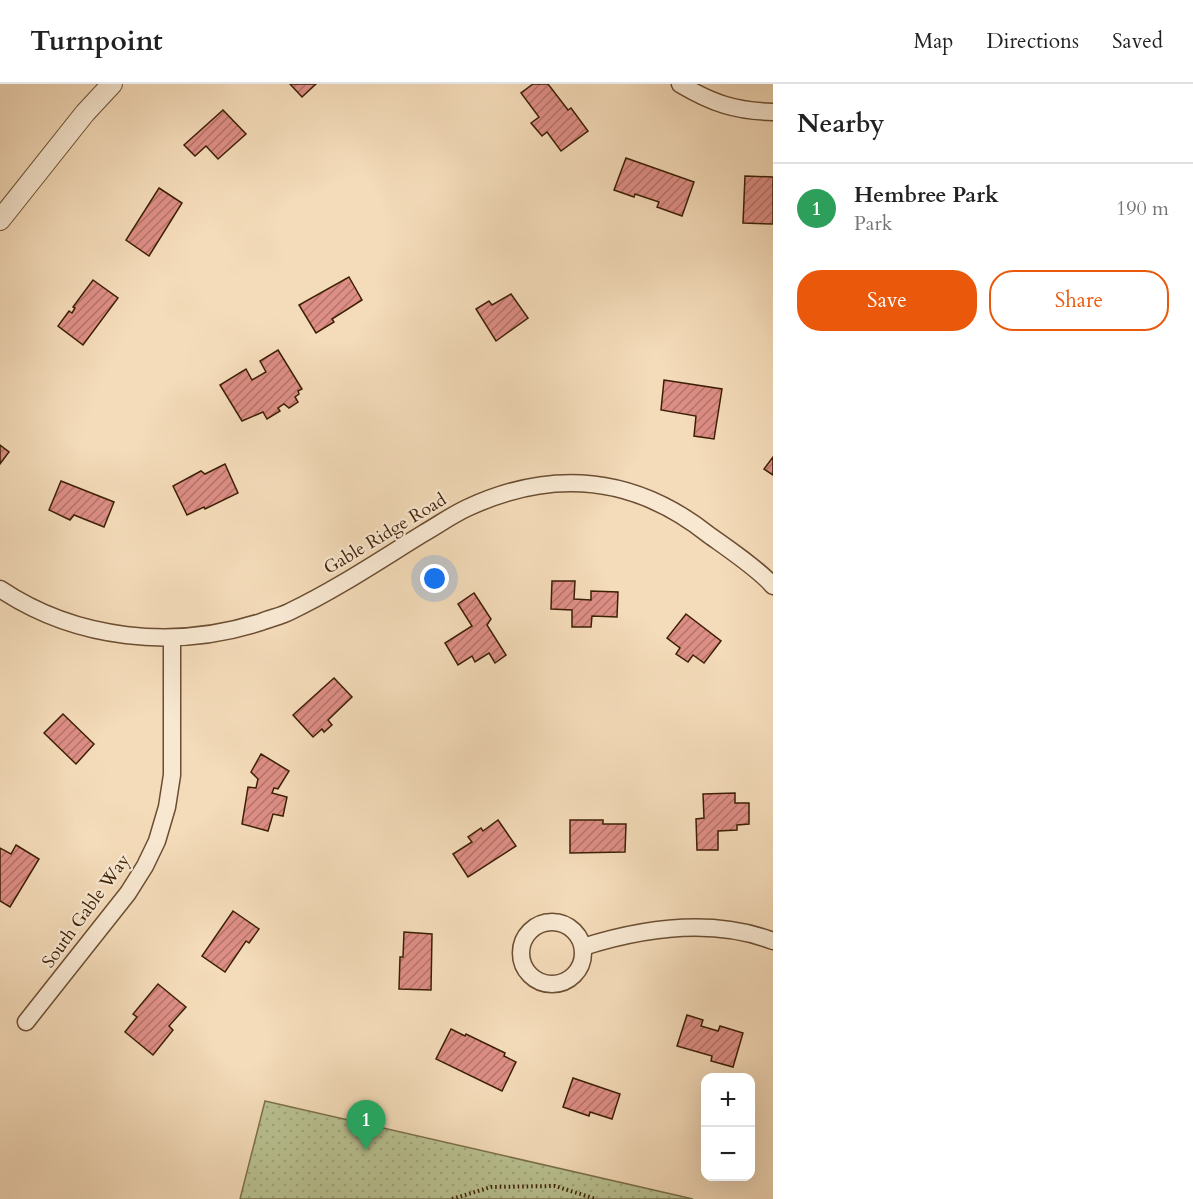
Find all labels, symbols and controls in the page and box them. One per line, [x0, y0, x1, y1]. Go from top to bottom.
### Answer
text: Turnpoint [30, 22, 163, 60]
text: Map [913, 27, 953, 56]
text: Directions [986, 27, 1079, 56]
text: Saved [1112, 27, 1163, 56]
text: Nearby [797, 106, 885, 141]
text: Hembree Park [854, 180, 999, 210]
text: 1 [811, 195, 822, 222]
text: 190 m [1116, 195, 1169, 222]
text: Park [854, 210, 892, 237]
button: Save [797, 270, 977, 331]
button: Share [989, 270, 1169, 331]
street label: Gable Ridge Road [319, 487, 451, 581]
your location [420, 564, 449, 593]
street label: South Gable Way [36, 848, 136, 973]
map controls [701, 1073, 755, 1181]
button: + [701, 1073, 755, 1127]
pin: 1 [346, 1100, 386, 1150]
button: − [701, 1127, 755, 1181]

